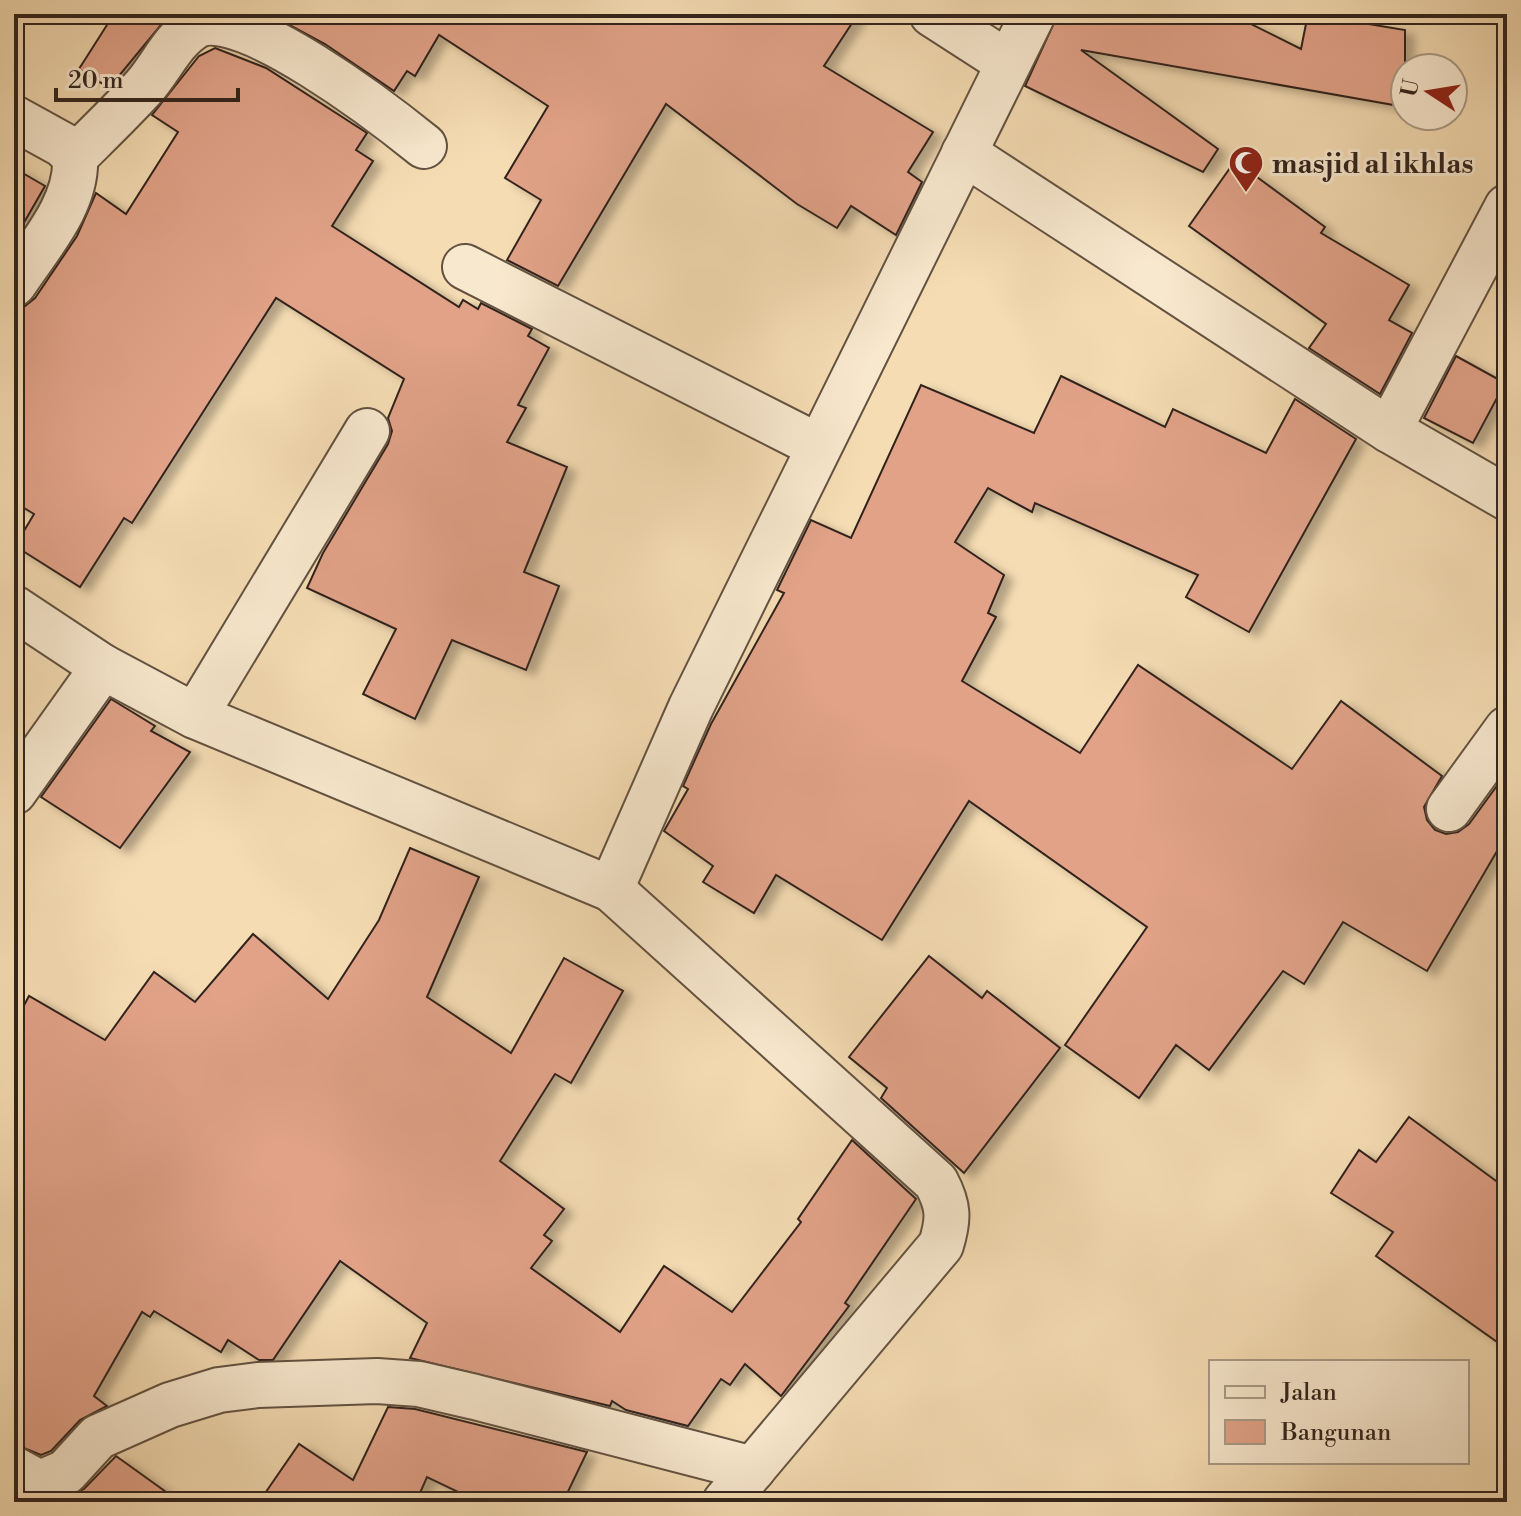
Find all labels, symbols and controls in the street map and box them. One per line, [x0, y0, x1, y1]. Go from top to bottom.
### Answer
scale bar [56, 52, 238, 102]
north arrow [1389, 52, 1469, 132]
text: 20 m [68, 66, 124, 96]
text: U [1396, 77, 1426, 99]
mosque icon: masjid al ikhlas [1227, 144, 1265, 194]
place label: masjid al ikhlas [1272, 147, 1473, 182]
legend [1209, 1360, 1469, 1464]
text: Jalan [1280, 1378, 1337, 1408]
text: Bangunan [1280, 1418, 1391, 1448]

